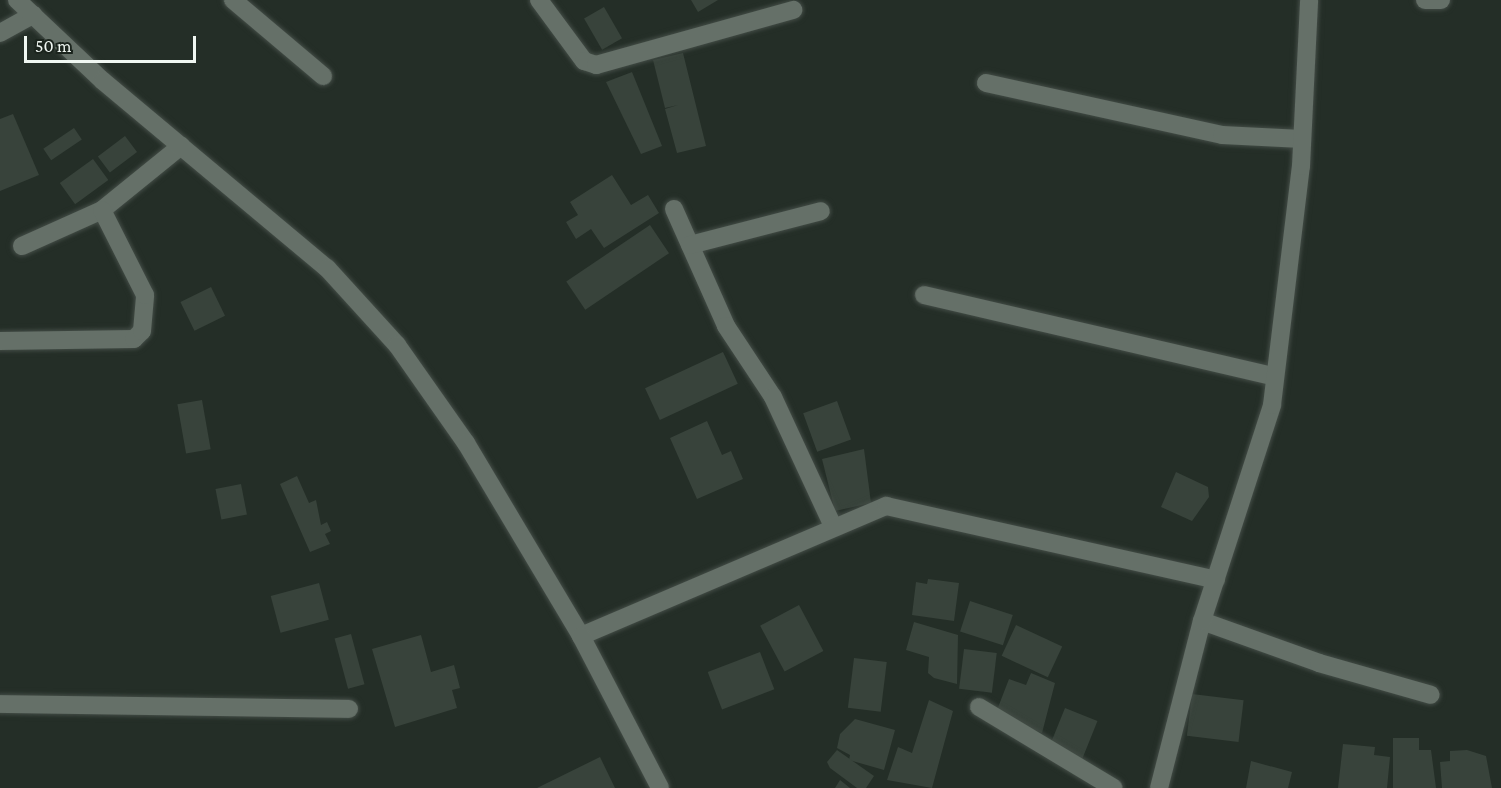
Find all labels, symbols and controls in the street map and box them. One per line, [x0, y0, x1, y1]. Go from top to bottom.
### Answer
scale bar [27, 24, 200, 62]
text: 50 m [35, 36, 72, 56]

